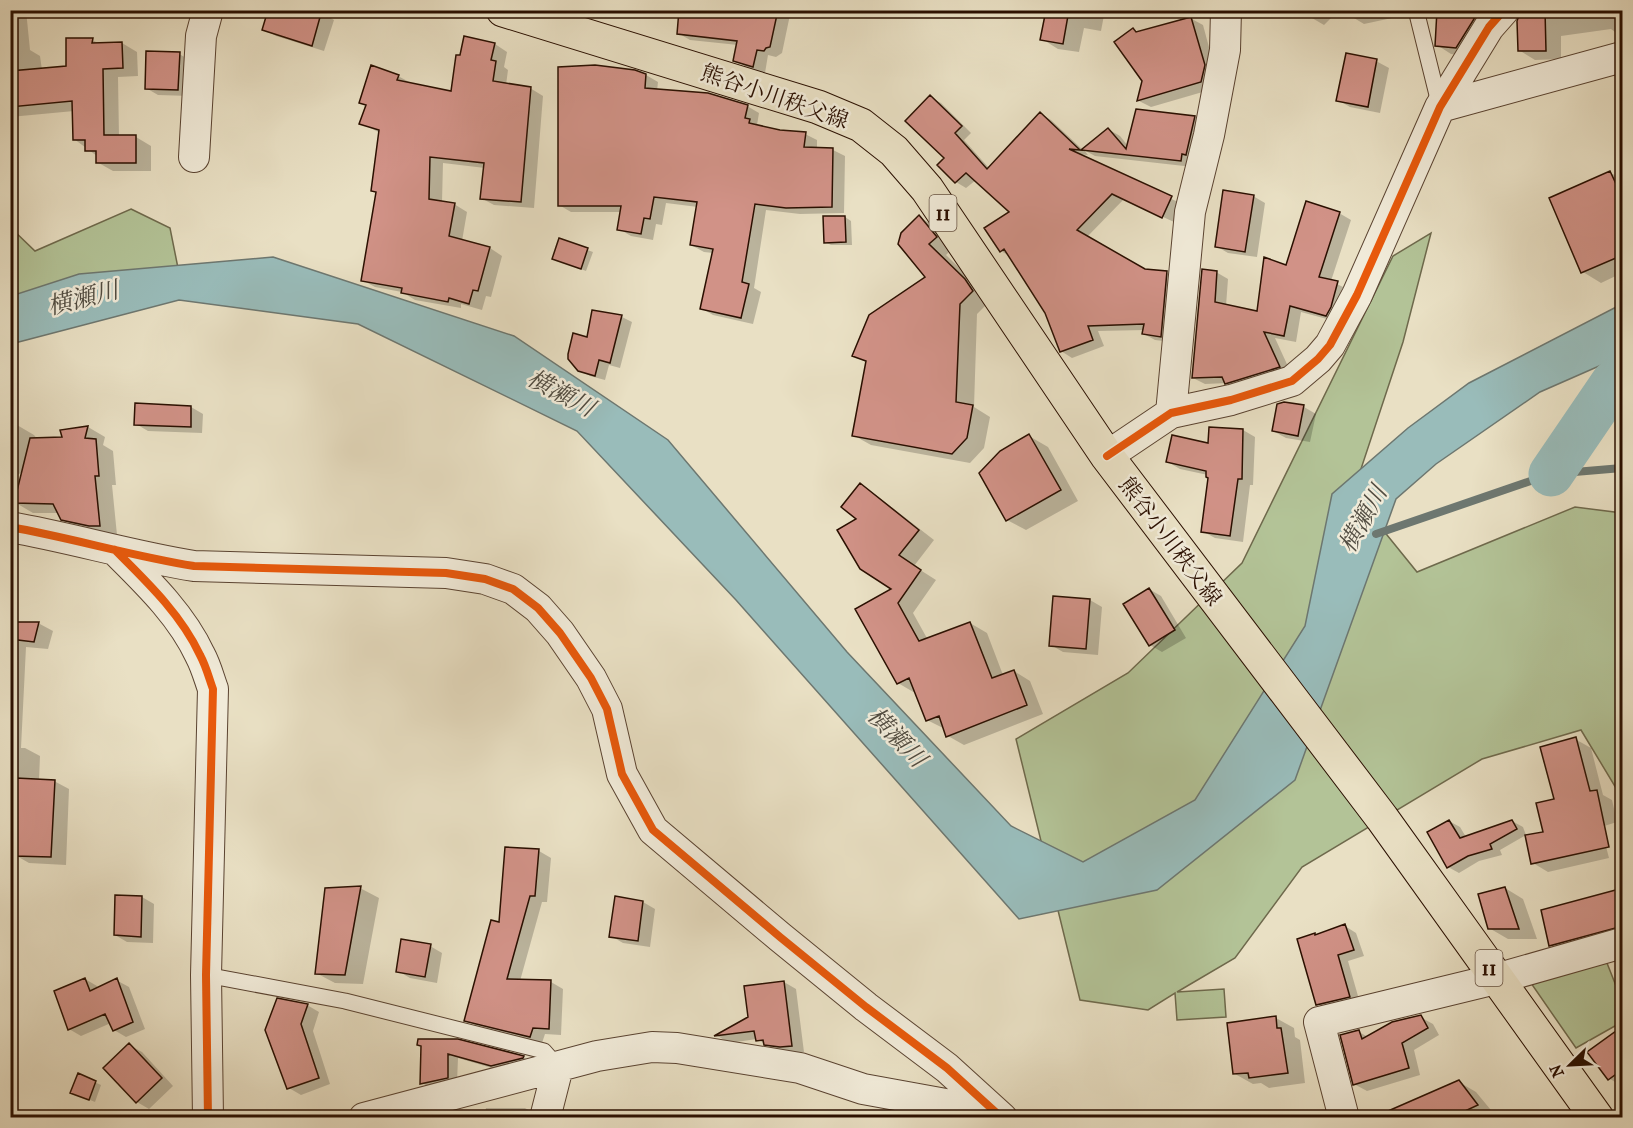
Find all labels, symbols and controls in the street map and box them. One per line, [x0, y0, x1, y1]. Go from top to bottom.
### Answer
street label: 熊谷小川秩父線 [698, 60, 852, 134]
road number: 11 [930, 195, 956, 231]
water label: 横瀬川 [45, 275, 124, 320]
water label: 横瀬川 [523, 364, 602, 424]
street label: 熊谷小川秩父線 [1113, 472, 1227, 611]
water label: 横瀬川 [1333, 478, 1394, 557]
water label: 横瀬川 [862, 701, 934, 775]
road number: 11 [1476, 950, 1502, 986]
north arrow [1540, 1035, 1600, 1095]
text: N [1545, 1061, 1568, 1080]

